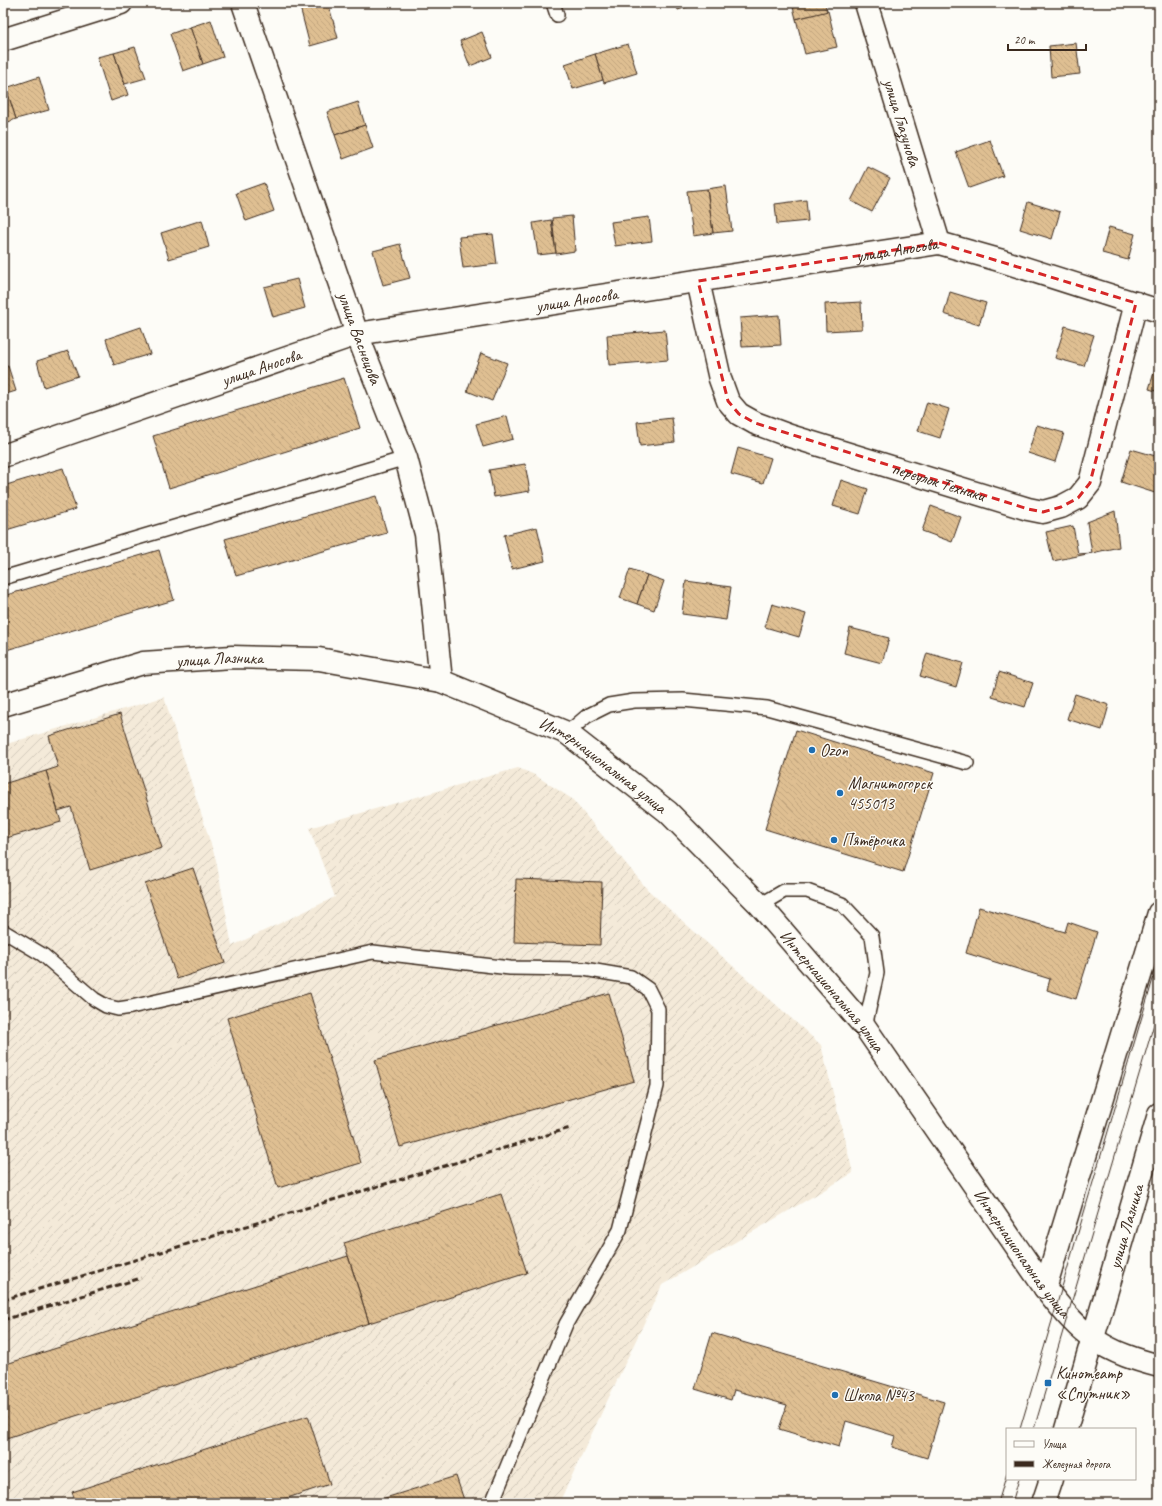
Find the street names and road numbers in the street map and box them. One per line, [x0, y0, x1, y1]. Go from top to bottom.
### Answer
street label: улица Глазунова [878, 76, 926, 170]
street label: улица Аносова [854, 233, 941, 267]
street label: улица Аносова [533, 283, 621, 317]
street label: улица Васнецова [333, 288, 387, 389]
street label: улица Аносова [218, 344, 306, 391]
street label: переулок Техники [890, 458, 989, 507]
street label: улица Лазника [175, 647, 265, 672]
street label: Интернациональная улица [536, 713, 672, 819]
street label: Интернациональная улица [775, 926, 890, 1058]
street label: улица Лазника [1104, 1180, 1149, 1272]
street label: Интернациональная улица [969, 1185, 1076, 1323]

